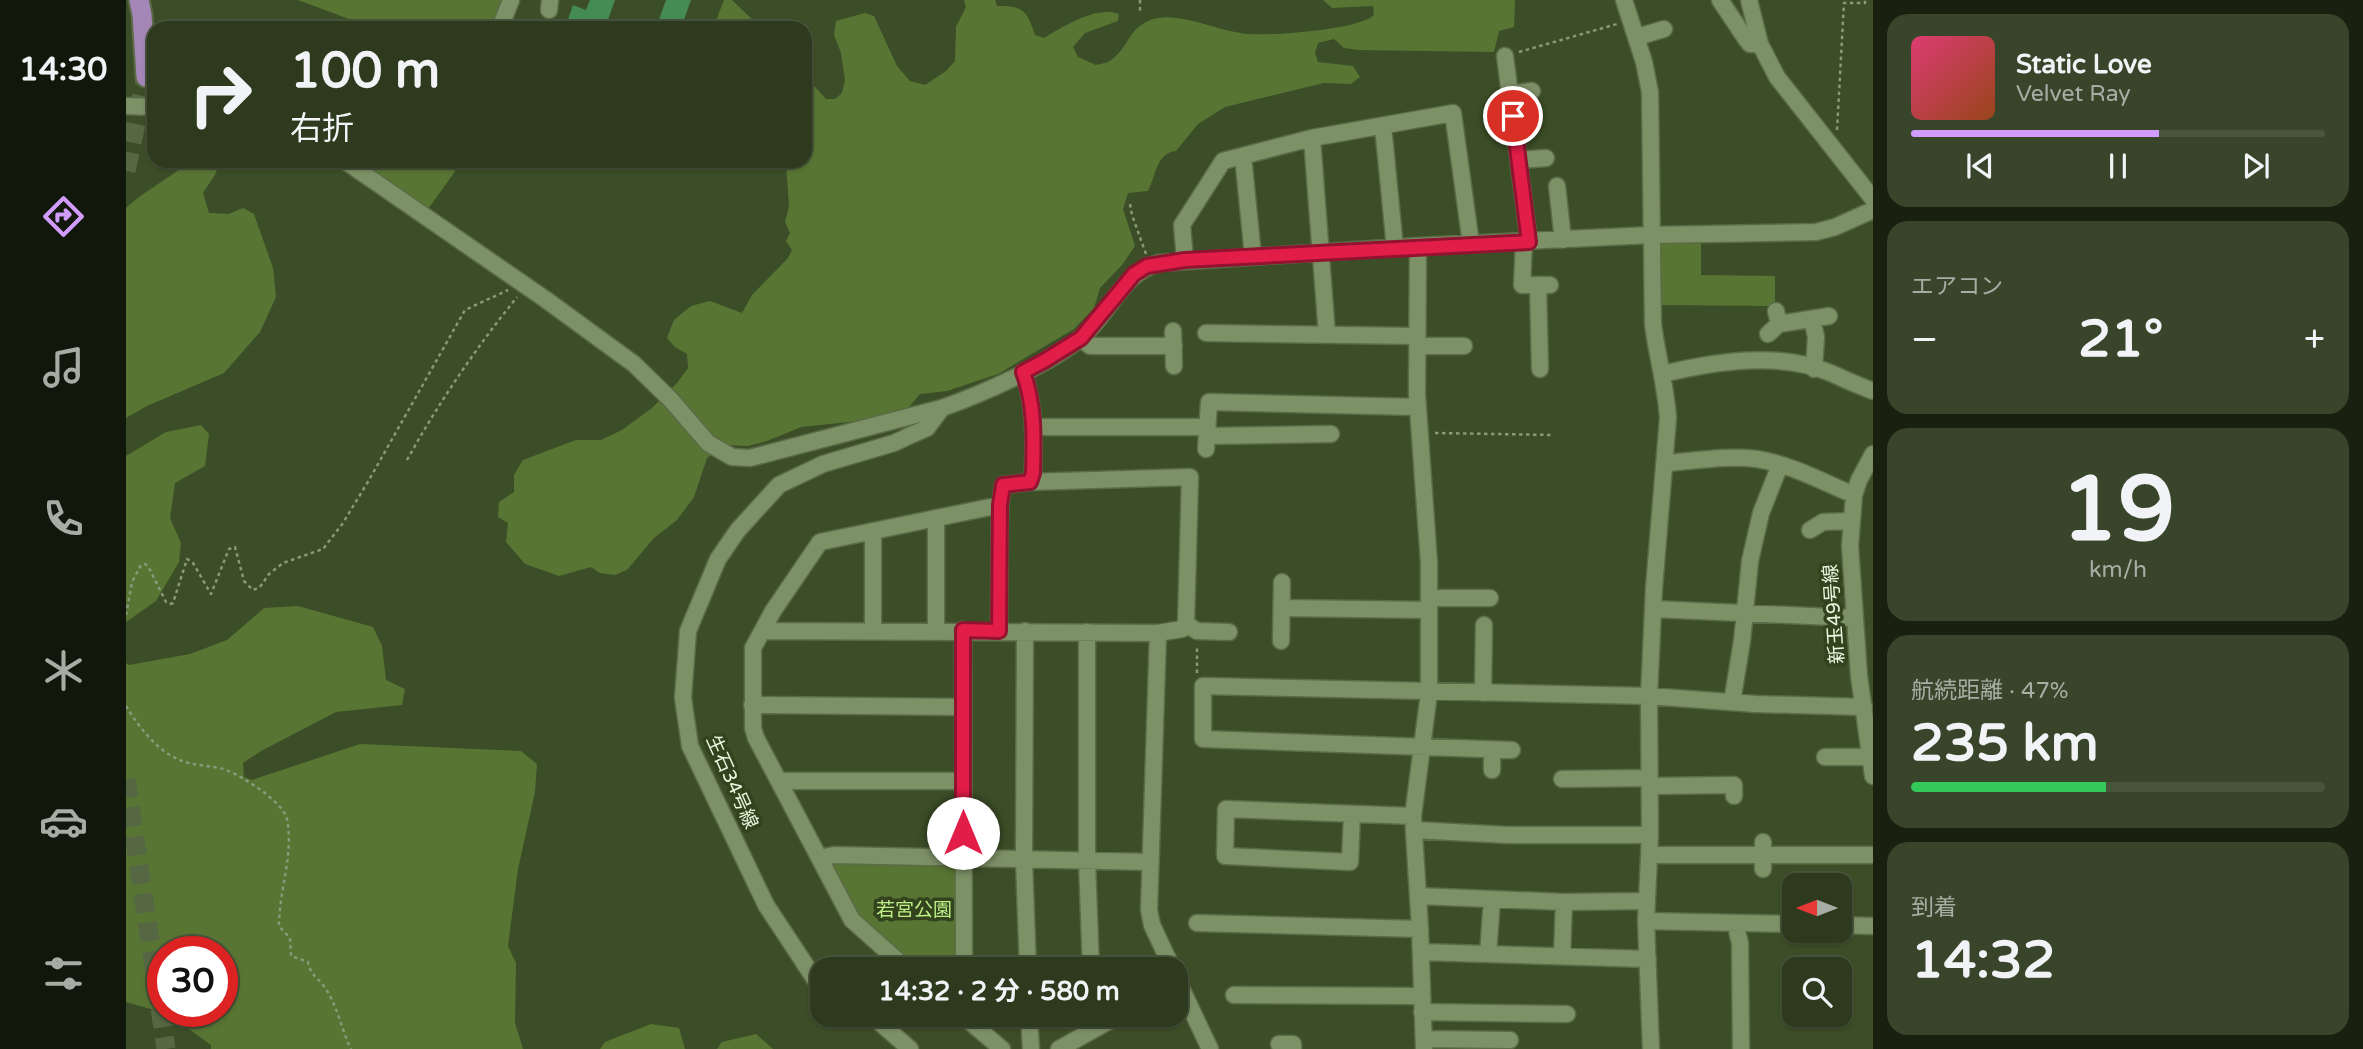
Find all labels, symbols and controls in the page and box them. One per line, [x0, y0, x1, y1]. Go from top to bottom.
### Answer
text: 100 m [290, 42, 440, 101]
icon: right [175, 49, 266, 140]
text: Static Love [2016, 49, 2152, 80]
text: 14:30 [19, 51, 107, 89]
text: Velvet Ray [2016, 80, 2131, 108]
pin [1483, 86, 1543, 146]
icon: arrive [1494, 97, 1532, 135]
text: 右折 [290, 110, 354, 148]
icon: previous [1961, 147, 1999, 185]
icon: pause [2099, 147, 2137, 185]
icon: next [2237, 147, 2275, 185]
icon: directions [39, 192, 88, 241]
text: エアコン [1911, 273, 2003, 301]
text: 21° [2078, 308, 2163, 371]
text: − [1911, 317, 1938, 363]
text: + [2304, 317, 2325, 363]
icon: music [39, 343, 88, 392]
text: 19 [2061, 455, 2175, 565]
icon: phone [39, 494, 88, 543]
text: km/h [2089, 556, 2147, 584]
street label: 新玉49号線 [1820, 563, 1848, 665]
icon: climate [39, 646, 88, 695]
text: 航続距離 · 47% [1911, 677, 2069, 705]
text: 235 km [1911, 712, 2099, 775]
street label: 生石34号線 [702, 732, 762, 832]
position arrow [926, 796, 1000, 870]
icon: car [39, 797, 88, 846]
north arrow [1782, 873, 1852, 943]
map controls [1782, 873, 1852, 1027]
text: 到着 [1911, 894, 1957, 922]
park label: 若宮公園 [876, 899, 952, 921]
text: 14:32 [1911, 929, 2055, 992]
speed limit sign: 30 [147, 936, 238, 1027]
icon: filters [39, 949, 88, 998]
button: search [1782, 957, 1852, 1027]
text: 14:32 · 2 分 · 580 m [878, 976, 1120, 1007]

